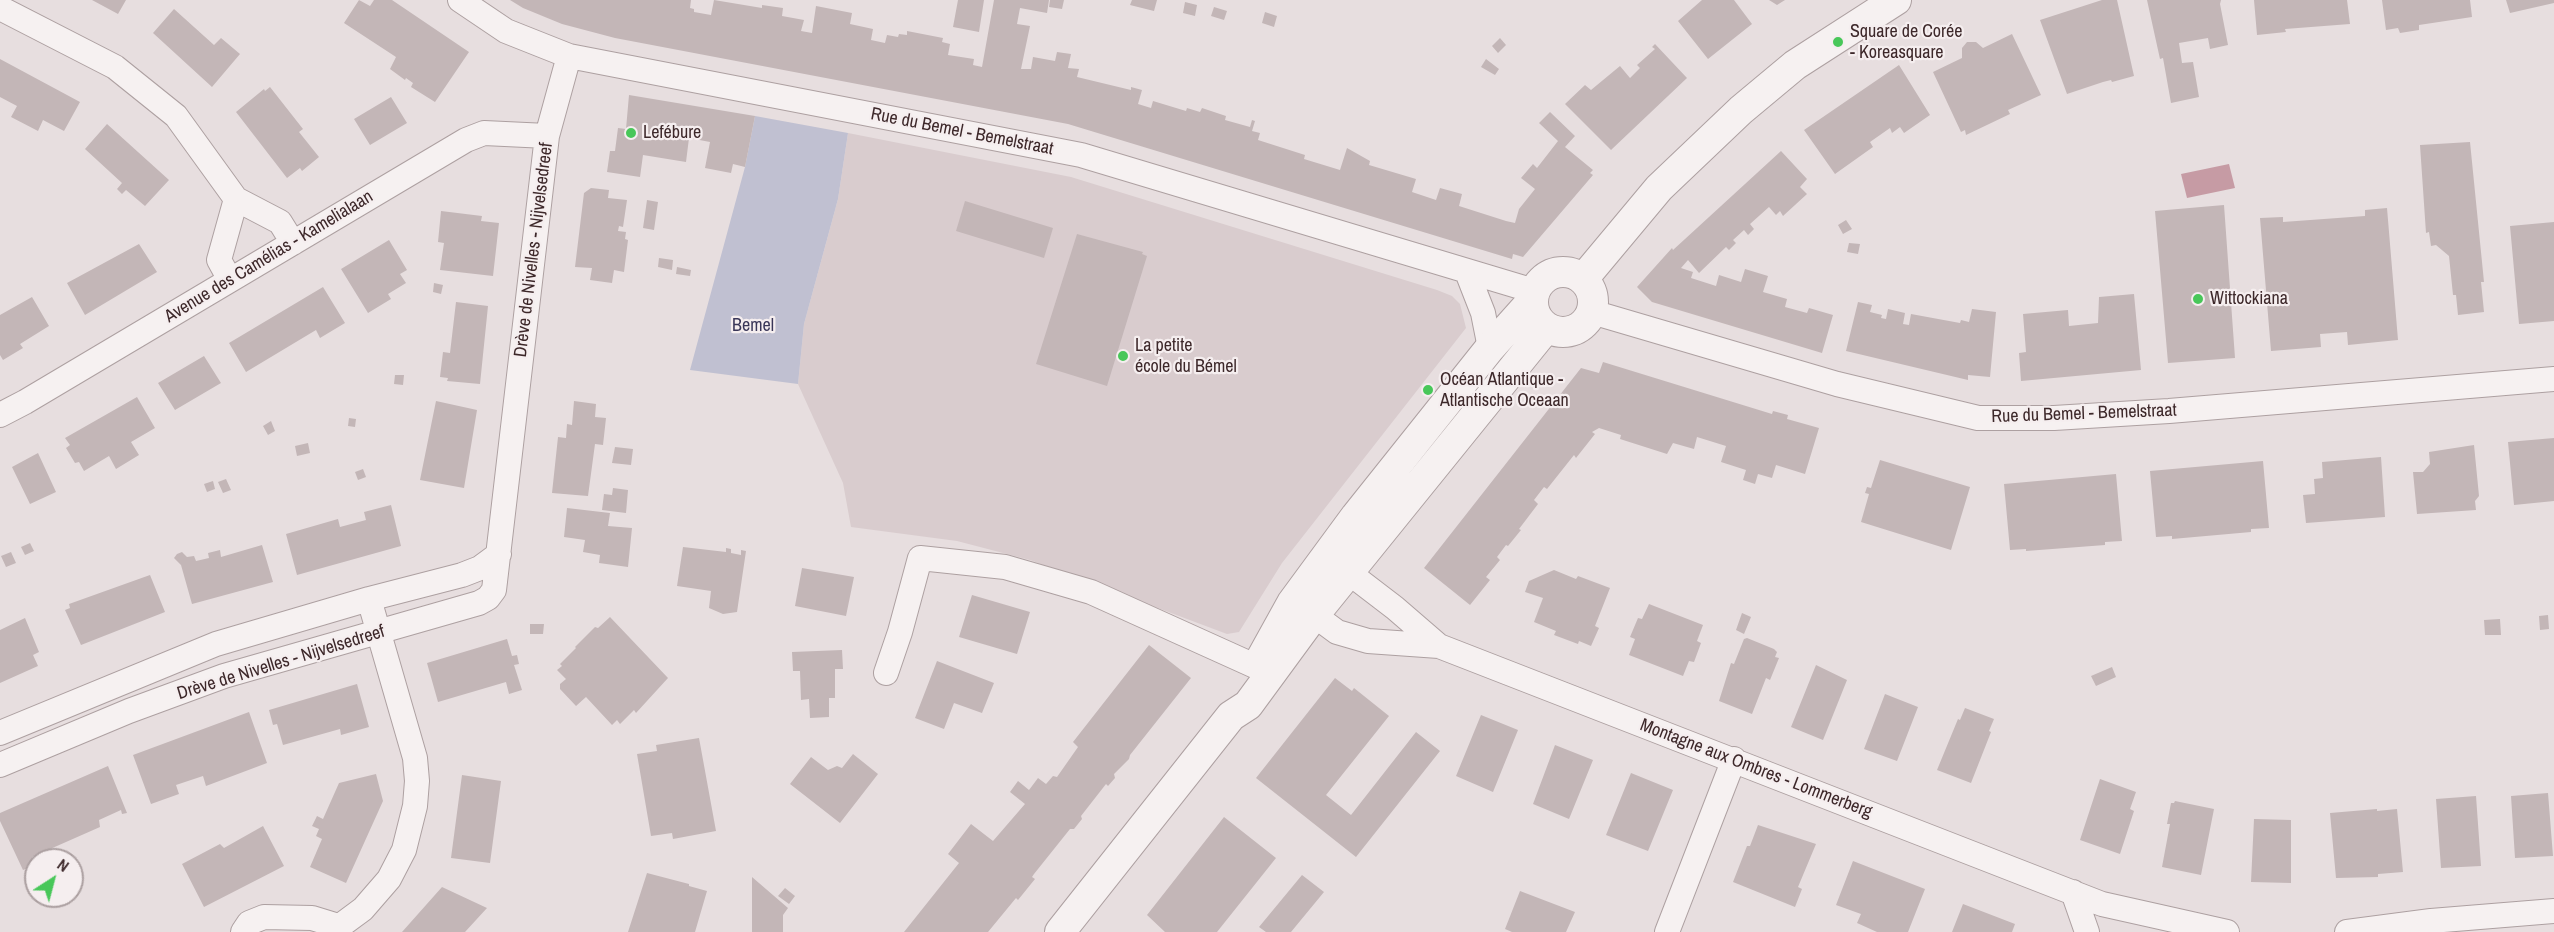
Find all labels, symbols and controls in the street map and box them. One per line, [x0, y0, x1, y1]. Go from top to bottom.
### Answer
place label: Square de Corée - Koreasquare [1850, 21, 1962, 63]
marker: Square de Corée - Koreasquare [1831, 35, 1845, 49]
street label: Rue du Bemel - Bemelstraat [869, 104, 1055, 160]
place label: Lefébure [643, 122, 701, 144]
marker: Lefébure [624, 126, 638, 140]
street label: Drève de Nivelles - Nijvelsedreef [510, 142, 558, 358]
street label: Avenue des Camélias - Kamelialaan [161, 186, 377, 328]
place label: Wittockiana [2210, 288, 2288, 310]
marker: Wittockiana [2191, 292, 2205, 306]
park label: Bemel [732, 315, 774, 337]
place label: La petite école du Bémel [1135, 335, 1237, 378]
marker: La petite école du Bémel [1116, 349, 1130, 363]
place label: Océan Atlantique - Atlantische Oceaan [1440, 369, 1569, 412]
marker: Océan Atlantique - Atlantische Oceaan [1421, 383, 1435, 397]
street label: Rue du Bemel - Bemelstraat [1991, 400, 2177, 428]
street label: Drève de Nivelles - Nijvelsedreef [175, 621, 387, 705]
street label: Montagne aux Ombres - Lommerberg [1637, 715, 1875, 823]
north arrow [24, 848, 84, 908]
text: N [53, 853, 74, 877]

